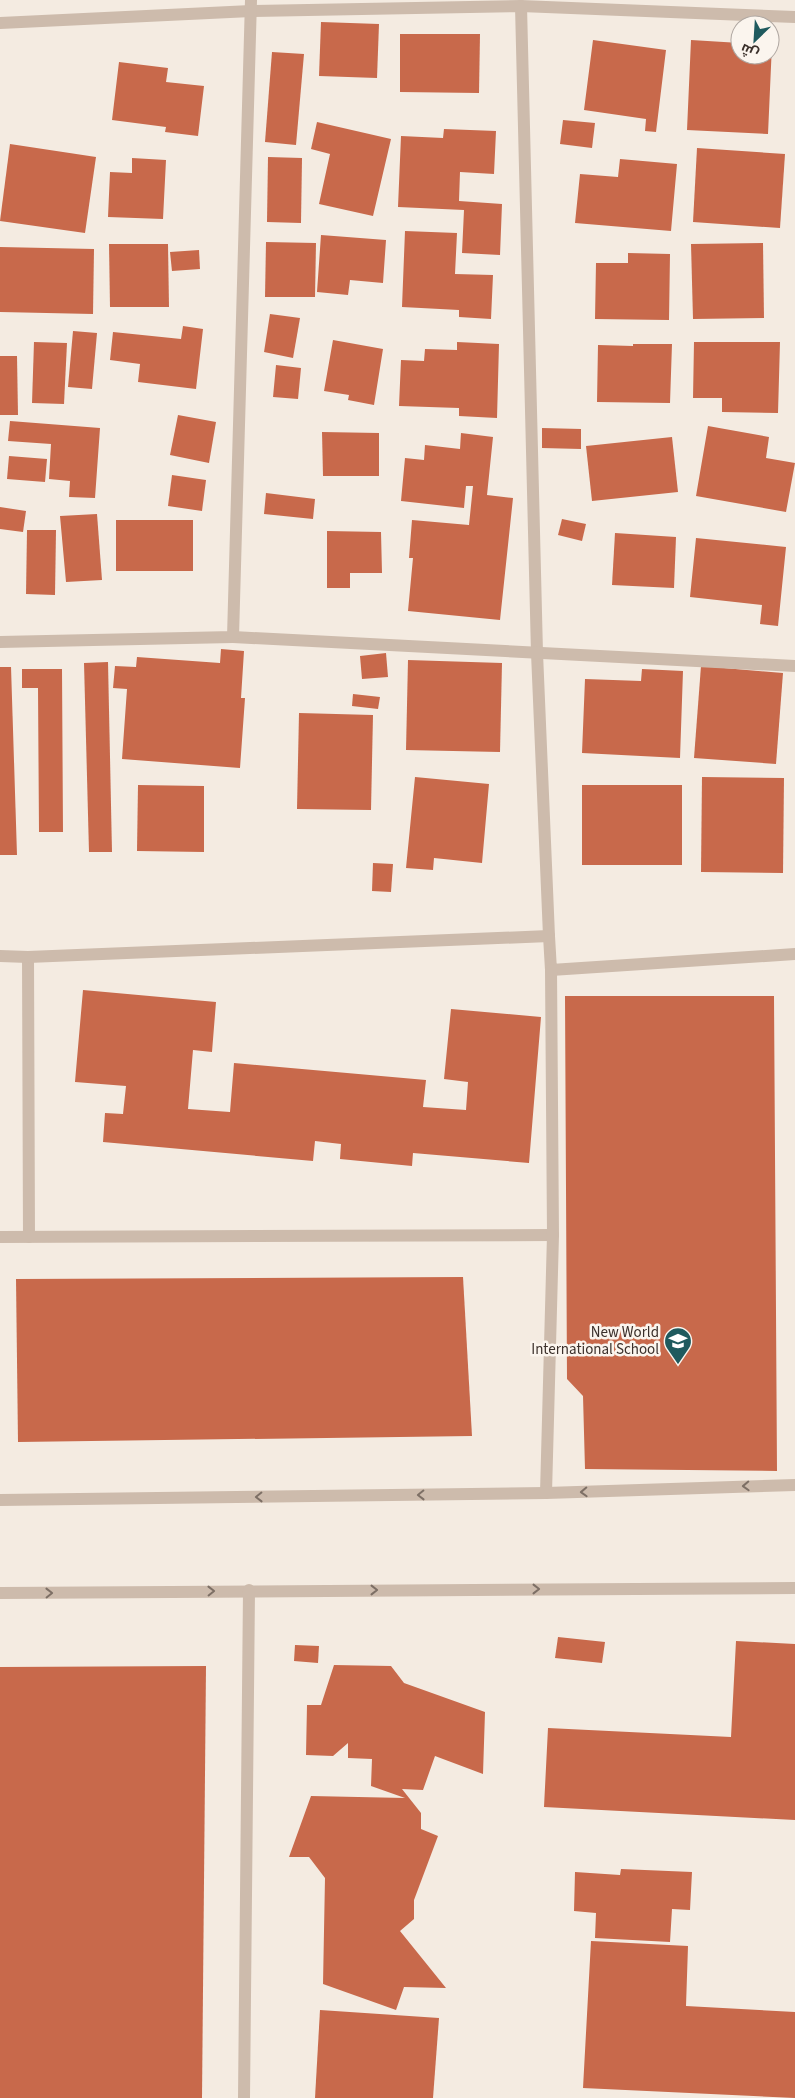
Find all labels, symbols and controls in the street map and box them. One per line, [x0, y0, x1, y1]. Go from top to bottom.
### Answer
north arrow [730, 15, 780, 65]
text: ش [738, 38, 762, 64]
place label: New World International School [531, 1322, 659, 1360]
school or university icon: New World International School [663, 1326, 693, 1365]
one-way arrow [742, 1481, 750, 1492]
one-way arrow [580, 1486, 588, 1497]
one-way arrow [417, 1489, 425, 1500]
one-way arrow [255, 1492, 262, 1502]
one-way arrow [532, 1584, 540, 1594]
one-way arrow [370, 1585, 378, 1595]
one-way arrow [208, 1586, 215, 1596]
one-way arrow [45, 1588, 53, 1598]

